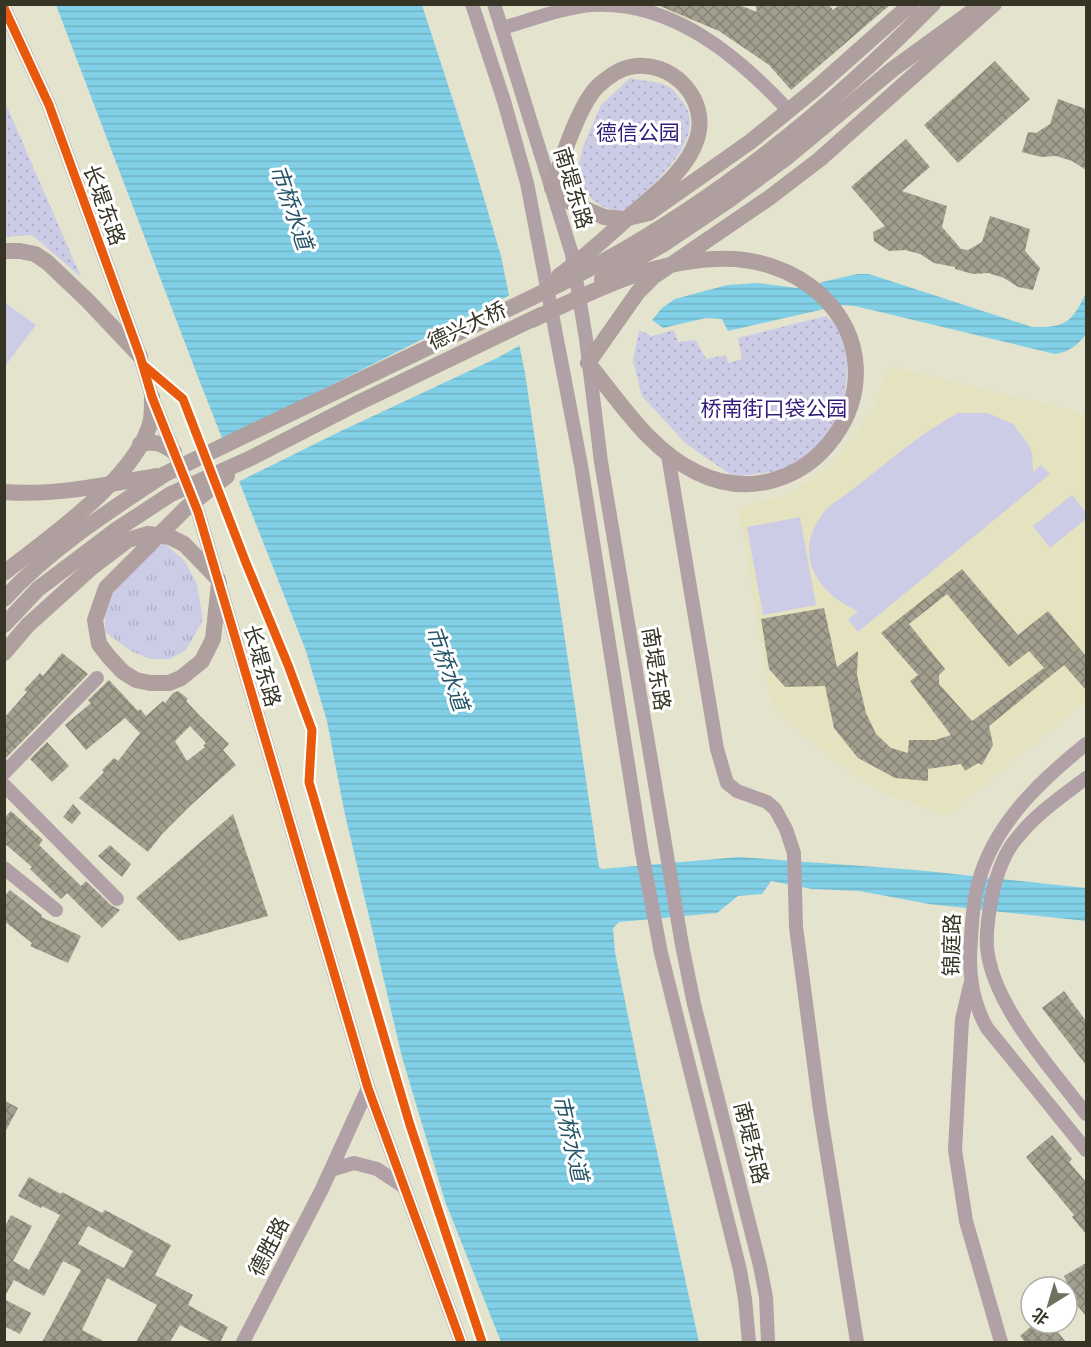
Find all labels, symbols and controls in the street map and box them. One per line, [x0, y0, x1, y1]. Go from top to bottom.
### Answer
park label: 德信公园 [596, 120, 680, 144]
street label: 南堤东路 [550, 144, 598, 231]
street label: 长堤东路 [79, 161, 131, 248]
water label: 市桥水道 [266, 161, 320, 255]
street label: 德兴大桥 [423, 296, 510, 354]
park label: 桥南街口袋公园 [701, 396, 848, 420]
street label: 长堤东路 [240, 622, 286, 709]
water label: 市桥水道 [422, 622, 476, 716]
street label: 南堤东路 [639, 625, 675, 712]
street label: 锦庭路 [938, 913, 964, 977]
water label: 市桥水道 [549, 1092, 594, 1186]
street label: 南堤东路 [730, 1099, 774, 1186]
street label: 德胜路 [243, 1213, 293, 1280]
north arrow [1019, 1275, 1079, 1335]
text: 北 [1028, 1305, 1052, 1329]

